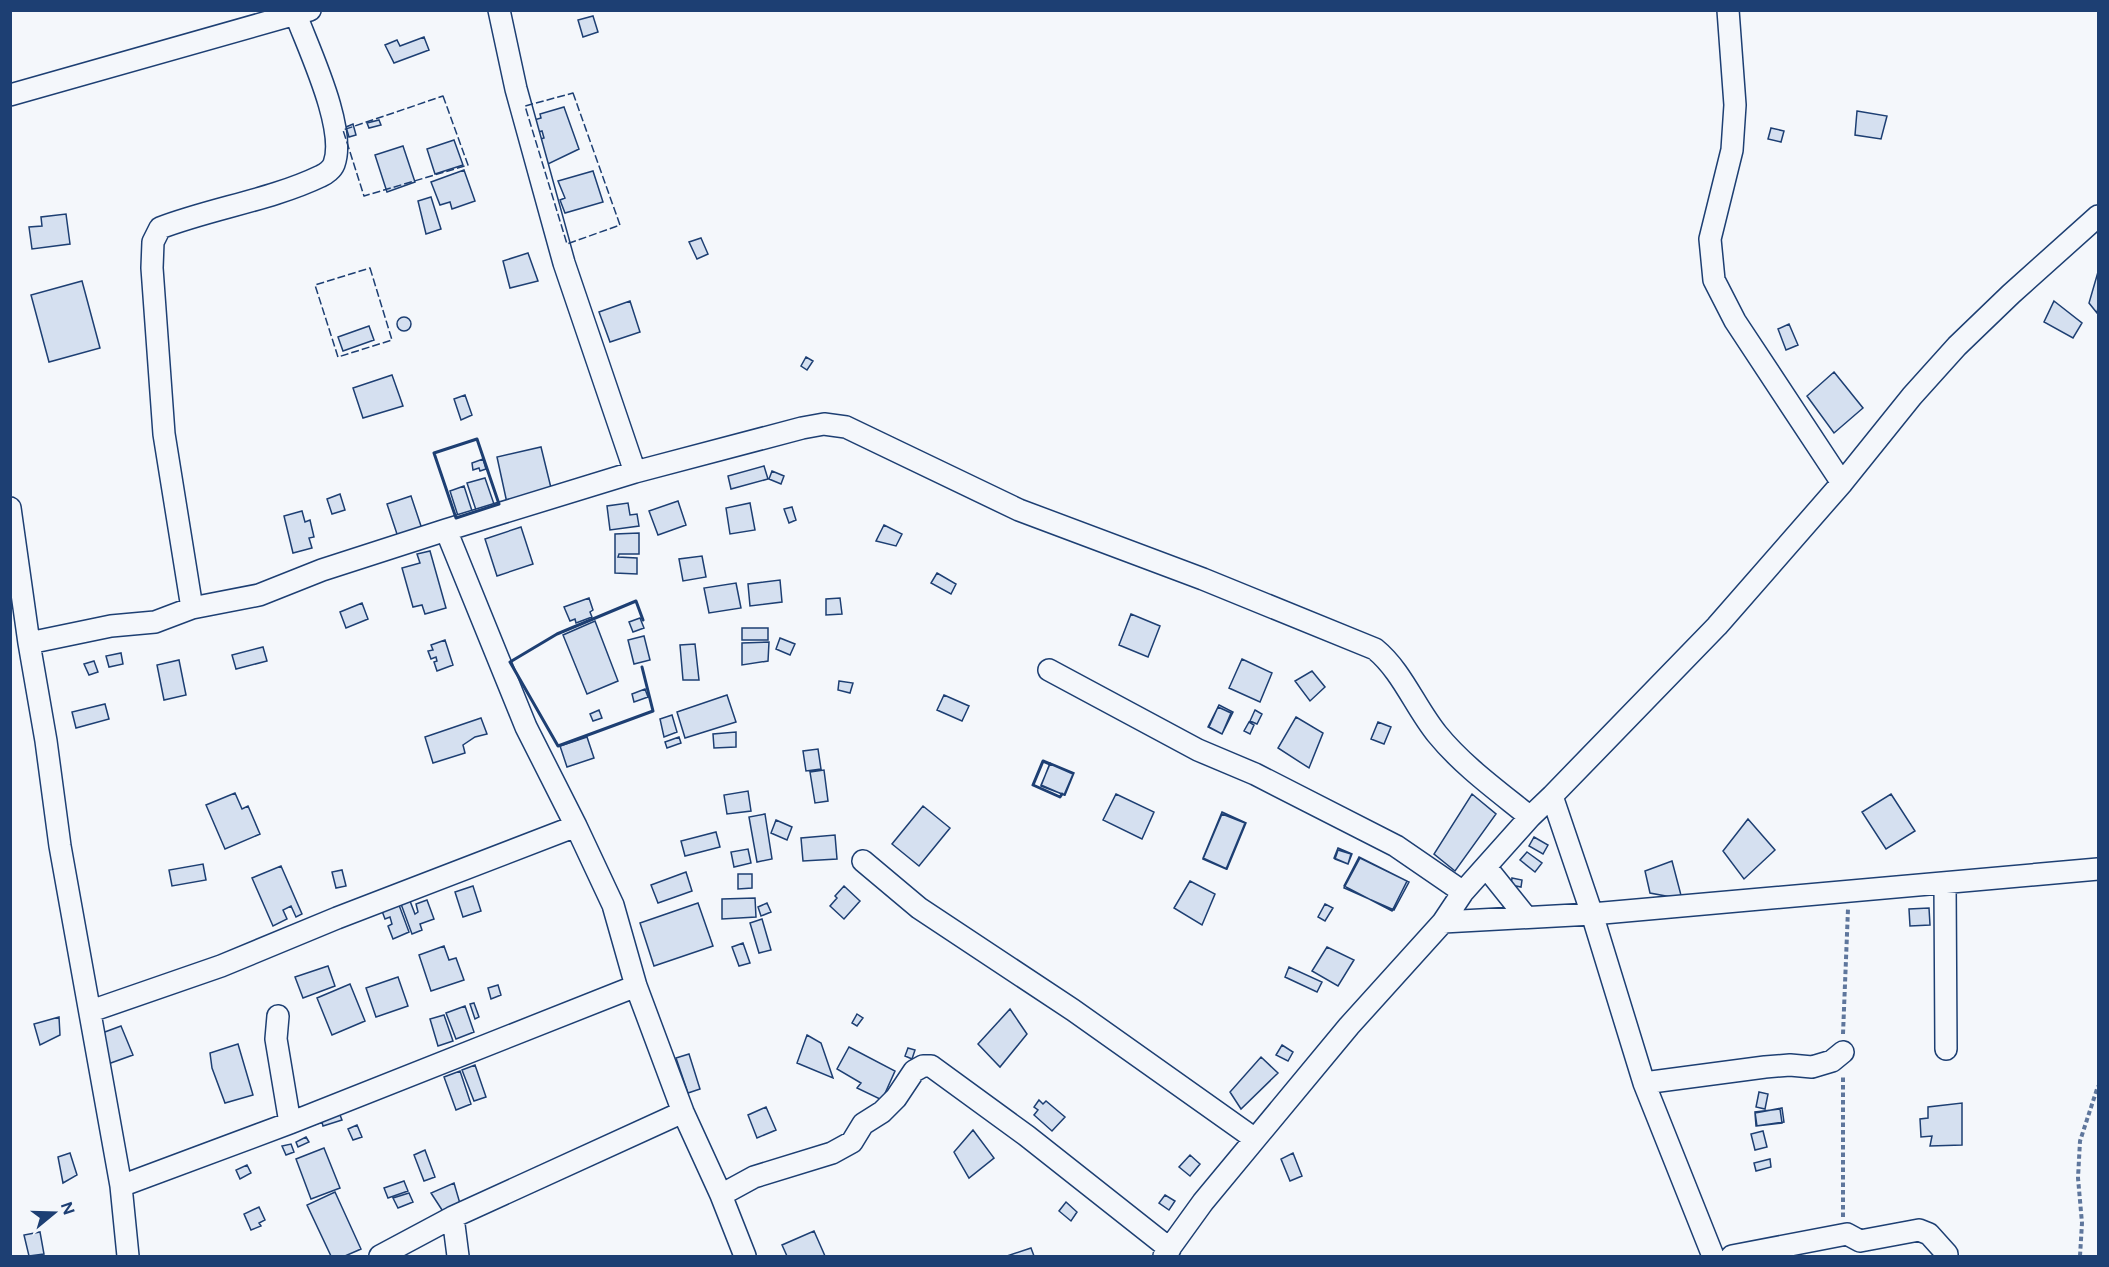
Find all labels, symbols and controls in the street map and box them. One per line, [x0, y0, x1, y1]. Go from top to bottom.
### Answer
north arrow [24, 1183, 84, 1243]
text: N [57, 1199, 79, 1217]

